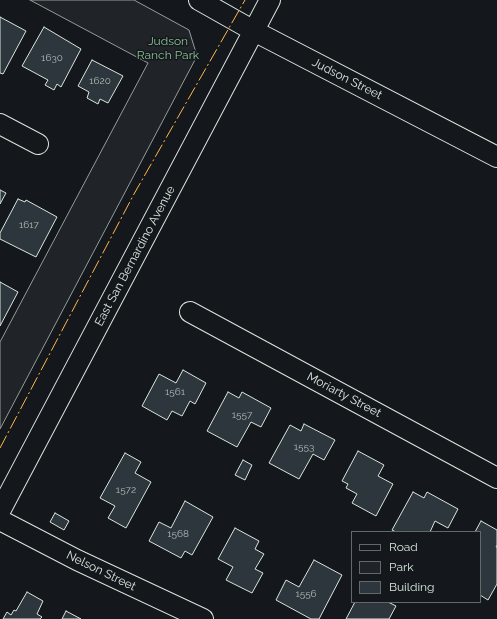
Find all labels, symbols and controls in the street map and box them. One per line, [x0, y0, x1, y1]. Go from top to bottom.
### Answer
park label: Judson Ranch Park [137, 34, 199, 62]
house number: 1630 [41, 52, 63, 64]
street label: Judson Street [310, 55, 384, 103]
house number: 1620 [89, 75, 111, 87]
street label: East San Bernardino Avenue [92, 183, 178, 329]
house number: 1617 [19, 219, 39, 231]
street label: Moriarty Street [304, 369, 384, 421]
house number: 1561 [165, 386, 185, 398]
house number: 1557 [232, 409, 252, 421]
house number: 1553 [294, 441, 314, 453]
house number: 1572 [116, 484, 136, 496]
house number: 1568 [167, 528, 189, 540]
legend [351, 531, 481, 603]
text: Road [389, 540, 418, 554]
street label: Nelson Street [64, 548, 138, 594]
text: Park [389, 560, 414, 574]
text: Building [389, 580, 435, 594]
house number: 1556 [295, 588, 317, 600]

